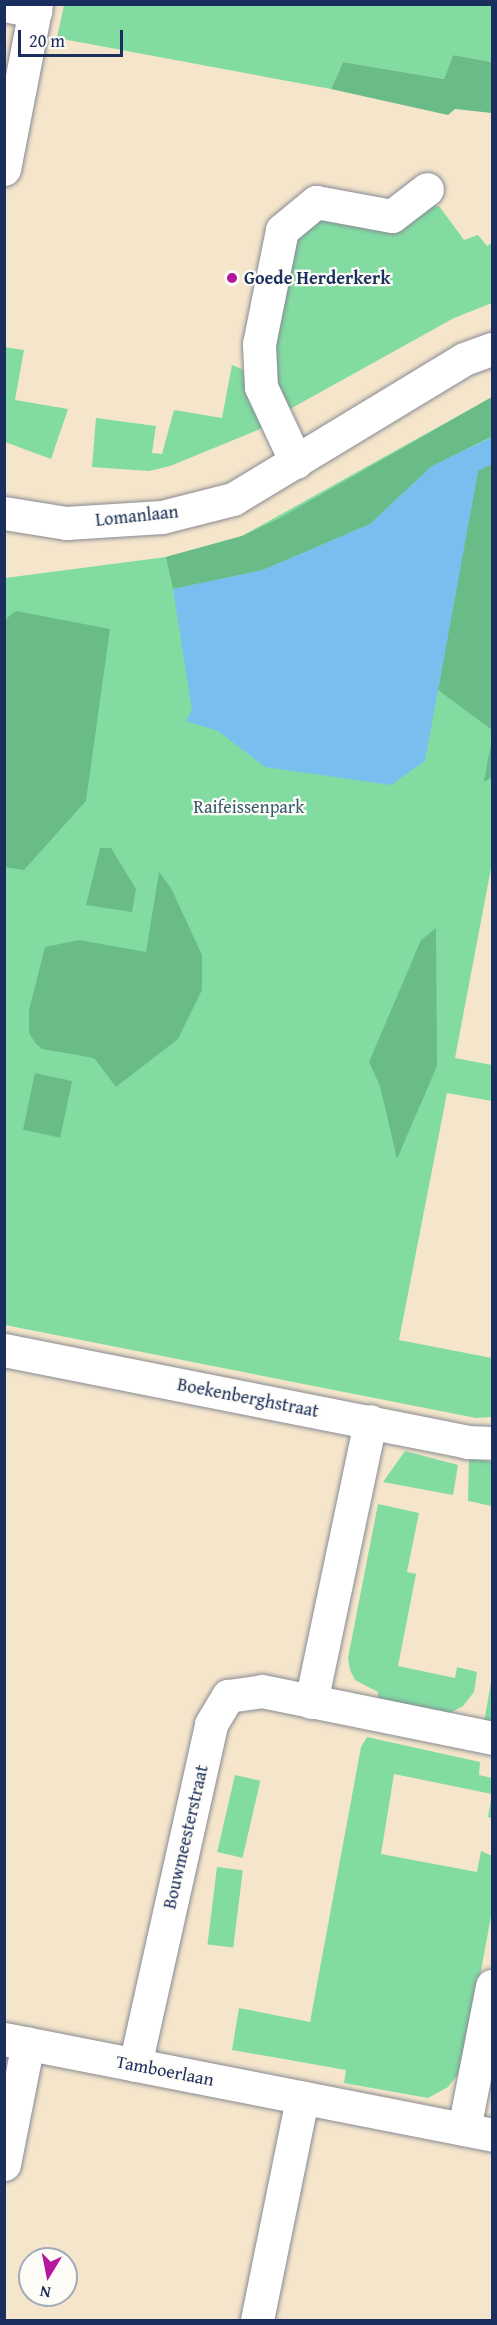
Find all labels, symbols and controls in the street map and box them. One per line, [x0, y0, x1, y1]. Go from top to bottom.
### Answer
scale bar [21, 18, 126, 56]
text: 20 m [29, 27, 65, 54]
place label: Goede Herderkerk [244, 267, 391, 289]
marker: Goede Herderkerk [225, 271, 239, 285]
street label: Lomanlaan [94, 501, 180, 531]
park label: Raifeissenpark [194, 796, 304, 818]
street label: Boekenberghstraat [175, 1374, 321, 1422]
street label: Bouwmeesterstraat [159, 1763, 213, 1911]
street label: Tamboerlaan [114, 2051, 216, 2091]
north arrow [18, 2247, 78, 2307]
text: N [38, 2280, 53, 2306]

